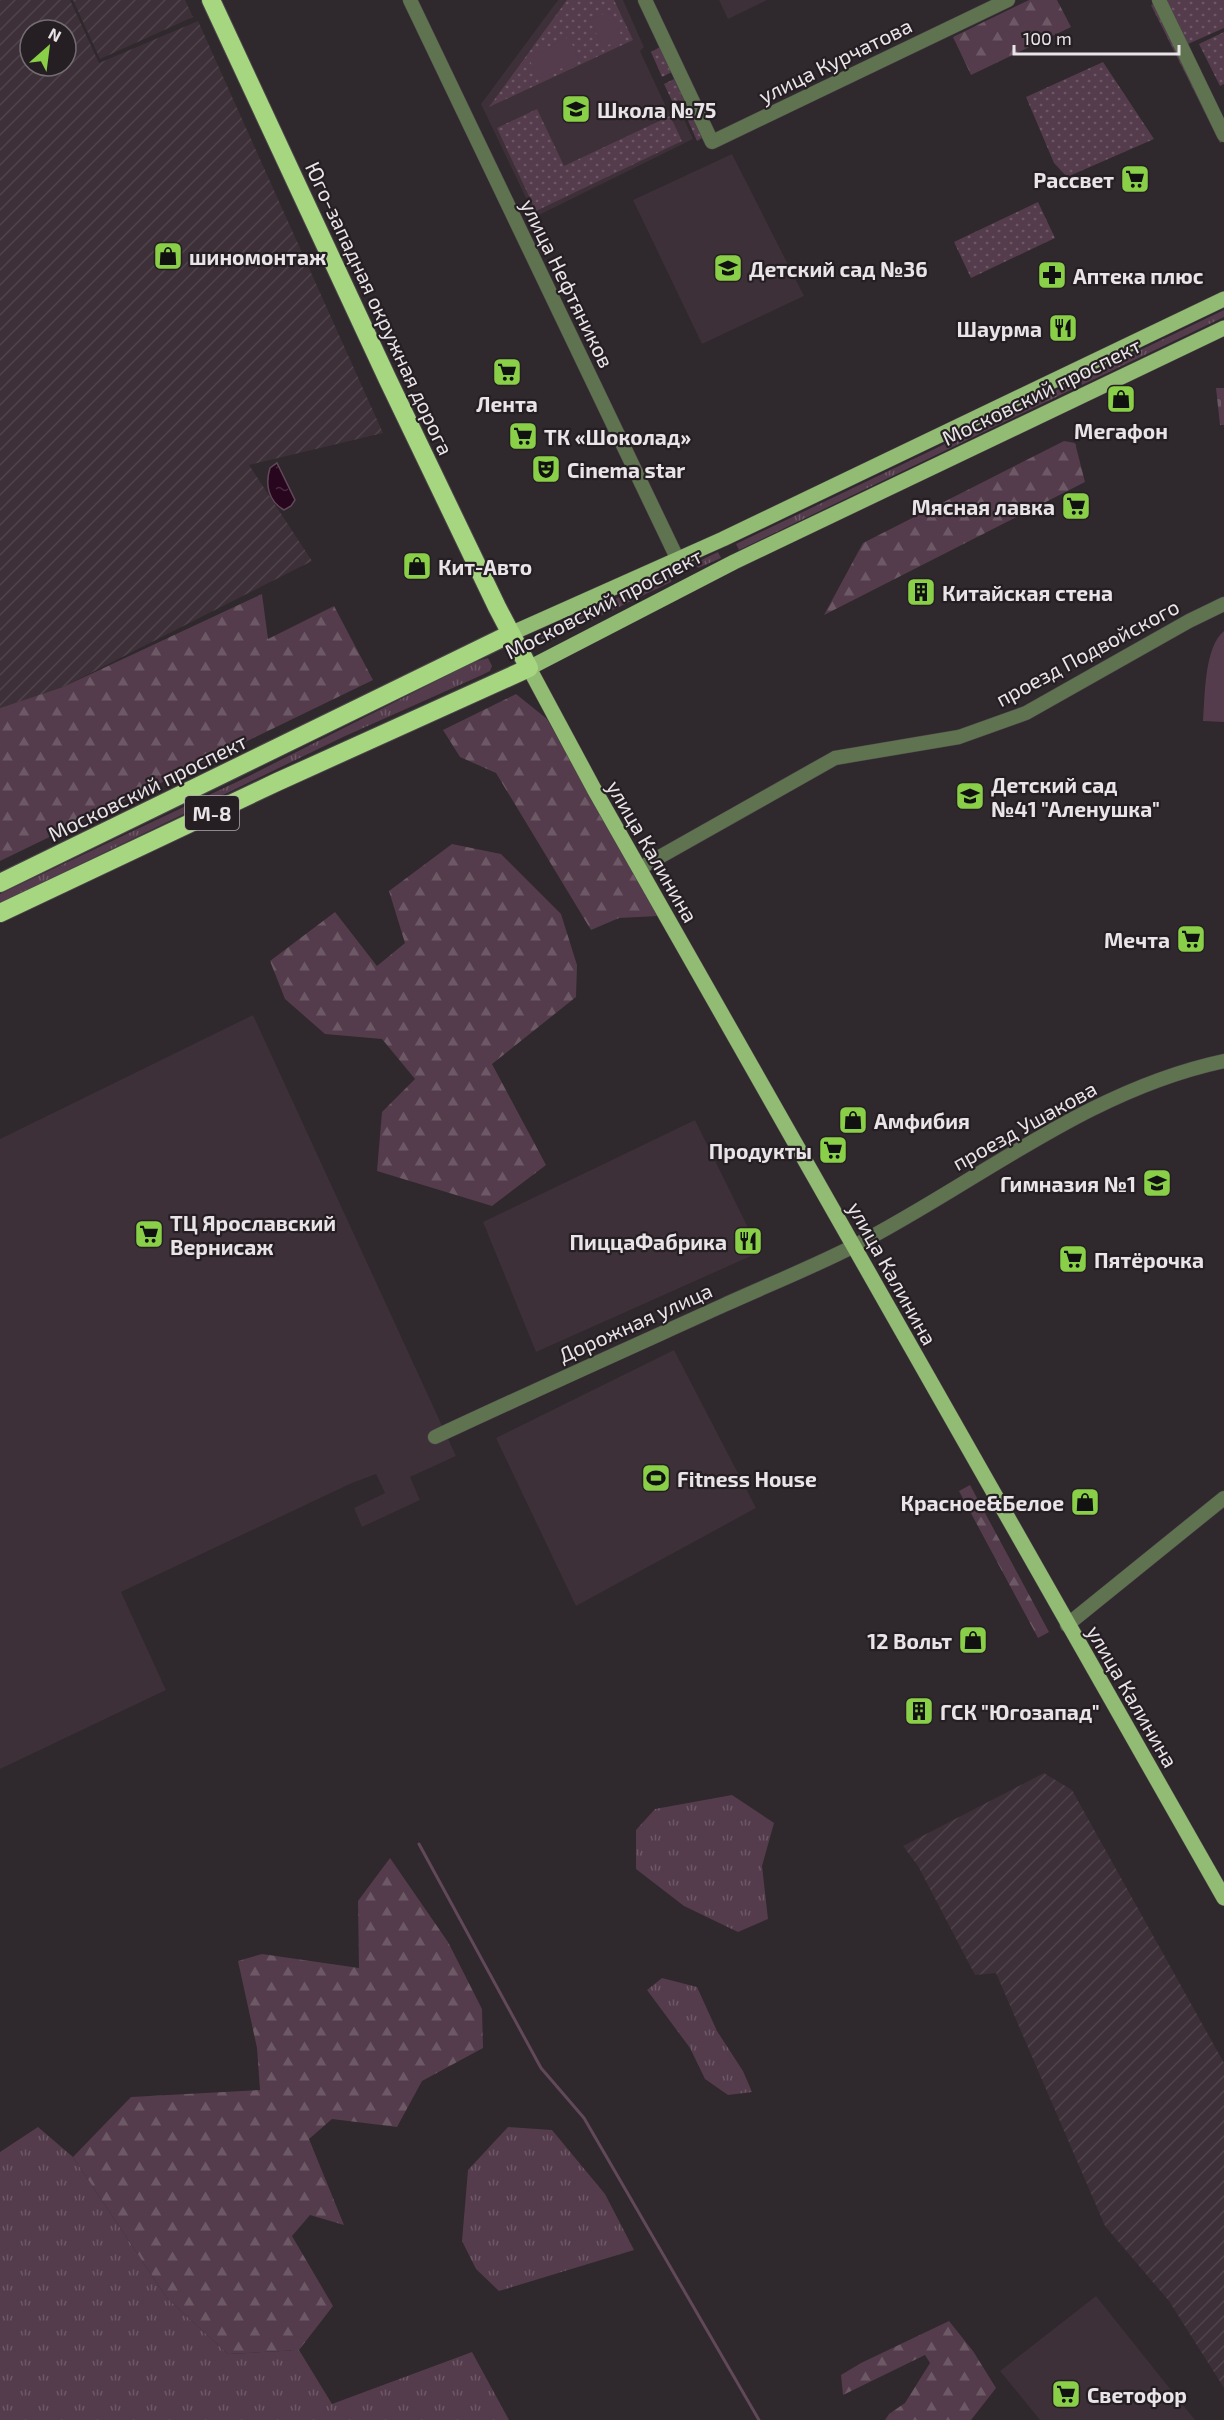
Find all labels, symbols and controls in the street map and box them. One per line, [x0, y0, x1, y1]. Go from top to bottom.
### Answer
street label: улица Курчатова [754, 12, 916, 109]
north arrow [18, 18, 78, 78]
scale bar [1014, 18, 1179, 56]
text: N [46, 23, 65, 45]
text: 100 m [1023, 27, 1072, 49]
school or university icon: Школа №75 [560, 93, 592, 125]
place label: Школа №75 [597, 97, 716, 122]
street label: Юго-западная окружная дорога [300, 157, 459, 459]
supermarket icon: Рассвет [1119, 163, 1151, 195]
place label: Рассвет [1033, 167, 1114, 192]
street label: улица Нефтяников [515, 194, 620, 372]
shop icon: шиномонтаж [152, 240, 184, 272]
place label: шиномонтаж [189, 244, 326, 269]
school or university icon: Детский сад №36 [712, 252, 744, 284]
place label: Детский сад №36 [749, 256, 928, 281]
pharmacy icon: Аптека плюс [1036, 259, 1068, 291]
place label: Аптека плюс [1073, 263, 1204, 288]
restaurant icon: Шаурма [1047, 312, 1079, 344]
place label: Шаурма [957, 316, 1042, 341]
street label: Московский проспект [938, 332, 1144, 450]
supermarket icon: Лента [491, 356, 523, 388]
shop icon: Мегафон [1105, 383, 1137, 415]
place label: Лента [476, 391, 538, 416]
place label: Мегафон [1074, 418, 1168, 443]
supermarket icon: ТК «Шоколад» [507, 420, 539, 452]
place label: ТК «Шоколад» [544, 424, 691, 449]
theatre icon: Cinema star [530, 453, 562, 485]
place label: Cinema star [567, 457, 685, 482]
supermarket icon: Мясная лавка [1060, 490, 1092, 522]
place label: Мясная лавка [912, 494, 1055, 519]
street label: Московский проспект [500, 542, 706, 664]
shop icon: Кит-Авто [401, 550, 433, 582]
place label: Кит-Авто [438, 554, 532, 579]
building icon: Китайская стена [905, 576, 937, 608]
place label: Китайская стена [942, 580, 1113, 605]
street label: проезд Подвойского [991, 593, 1183, 711]
street label: Московский проспект [44, 728, 250, 846]
place label: Детский сад №41 "Аленушка" [991, 772, 1160, 821]
street label: улица Калинина [601, 775, 704, 927]
school or university icon: Детский сад №41 "Аленушка" [954, 780, 986, 812]
road number: М-8 [185, 796, 239, 830]
supermarket icon: Мечта [1175, 923, 1207, 955]
place label: Мечта [1104, 927, 1170, 952]
street label: проезд Ушакова [947, 1075, 1101, 1175]
shop icon: Амфибия [837, 1104, 869, 1136]
place label: Амфибия [874, 1108, 970, 1133]
supermarket icon: Продукты [817, 1134, 849, 1166]
place label: Продукты [709, 1138, 812, 1163]
school or university icon: Гимназия №1 [1141, 1167, 1173, 1199]
place label: Гимназия №1 [1000, 1171, 1136, 1196]
street label: улица Калинина [842, 1197, 943, 1350]
place label: ТЦ Ярославский Вернисаж [170, 1210, 336, 1259]
supermarket icon: ТЦ Ярославский Вернисаж [133, 1218, 165, 1250]
restaurant icon: ПиццаФабрика [732, 1225, 764, 1257]
place label: ПиццаФабрика [570, 1229, 727, 1254]
supermarket icon: Пятёрочка [1057, 1243, 1089, 1275]
place label: Пятёрочка [1094, 1247, 1204, 1272]
street label: Дорожная улица [554, 1277, 716, 1368]
sports icon: Fitness House [640, 1462, 672, 1494]
place label: Fitness House [677, 1466, 817, 1491]
shop icon: Красное&Белое [1069, 1486, 1101, 1518]
place label: Красное&Белое [900, 1490, 1064, 1515]
street label: улица Калинина [1081, 1620, 1184, 1772]
shop icon: 12 Вольт [957, 1624, 989, 1656]
place label: 12 Вольт [867, 1628, 952, 1653]
building icon: ГСК "Югозапад" [903, 1695, 935, 1727]
place label: ГСК "Югозапад" [940, 1699, 1100, 1724]
supermarket icon: Светофор [1050, 2378, 1082, 2410]
place label: Светофор [1087, 2382, 1187, 2407]

